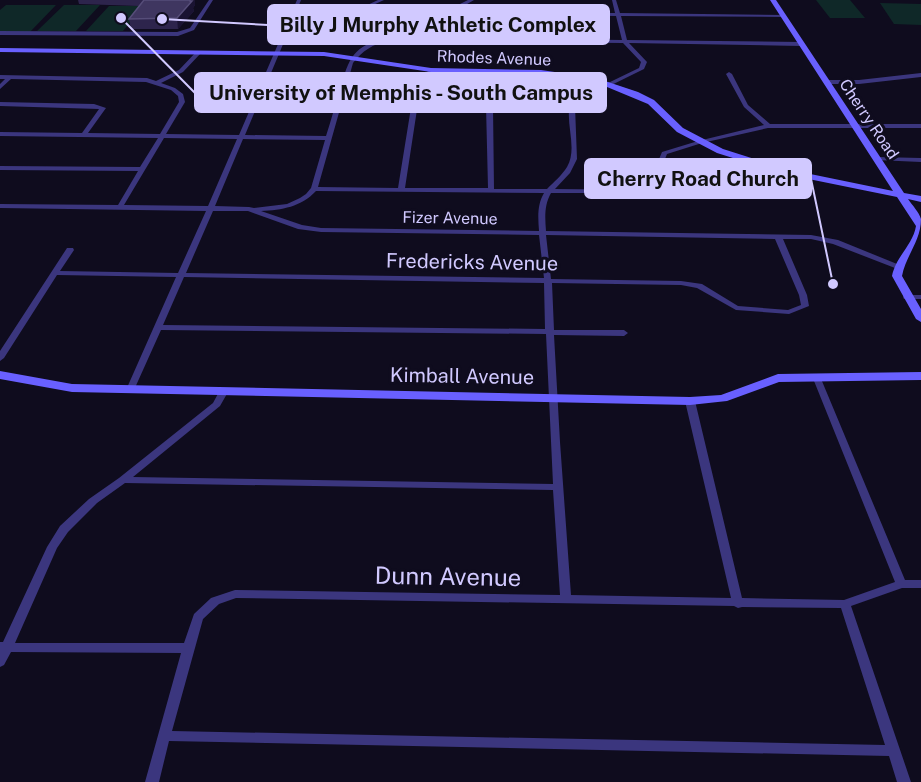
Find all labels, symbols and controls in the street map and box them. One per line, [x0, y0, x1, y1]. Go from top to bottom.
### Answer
callout: Billy J Murphy Athletic Complex [268, 5, 609, 44]
text: Billy J Murphy Athletic Complex [280, 12, 596, 37]
street label: Rhodes Avenue [436, 47, 552, 69]
callout: University of Memphis - South Campus [195, 73, 606, 112]
street label: Cherry Road [835, 75, 903, 163]
text: University of Memphis - South Campus [209, 80, 593, 105]
callout: Cherry Road Church [585, 159, 811, 198]
text: Cherry Road Church [597, 166, 799, 191]
street label: Fizer Avenue [402, 208, 498, 228]
street label: Fredericks Avenue [386, 248, 558, 276]
street label: Kimball Avenue [390, 363, 534, 389]
street label: Dunn Avenue [374, 561, 522, 591]

